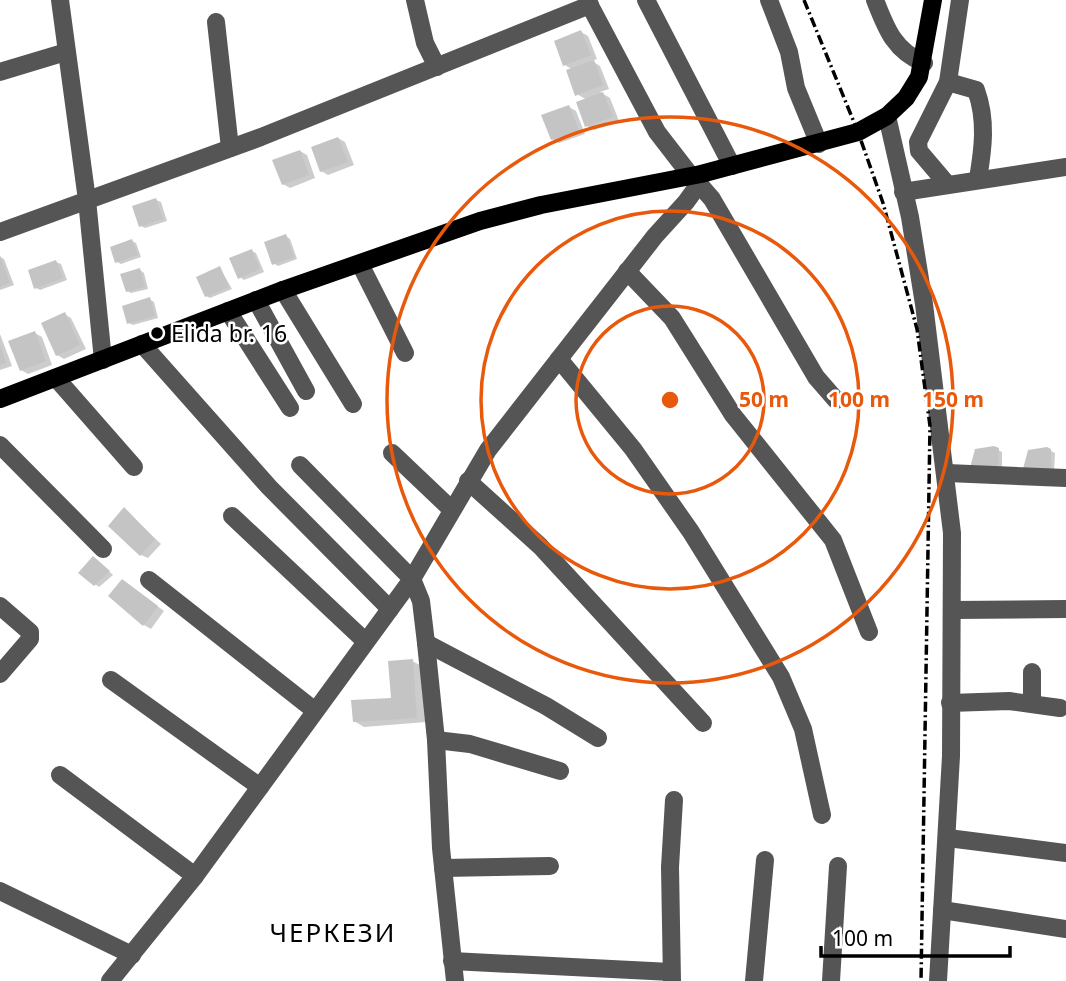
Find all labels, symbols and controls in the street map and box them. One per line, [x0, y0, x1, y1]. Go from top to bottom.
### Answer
place label: Elida br. 16 [171, 317, 287, 349]
marker: Elida br. 16 [149, 325, 165, 341]
text: 50 m [739, 385, 789, 413]
text: 100 m [828, 385, 890, 413]
text: 150 m [922, 385, 984, 413]
centre of rings [658, 388, 682, 412]
district label: ЧЕРКЕЗИ [269, 914, 397, 950]
scale bar [821, 914, 1010, 958]
text: 100 m [832, 924, 893, 952]

